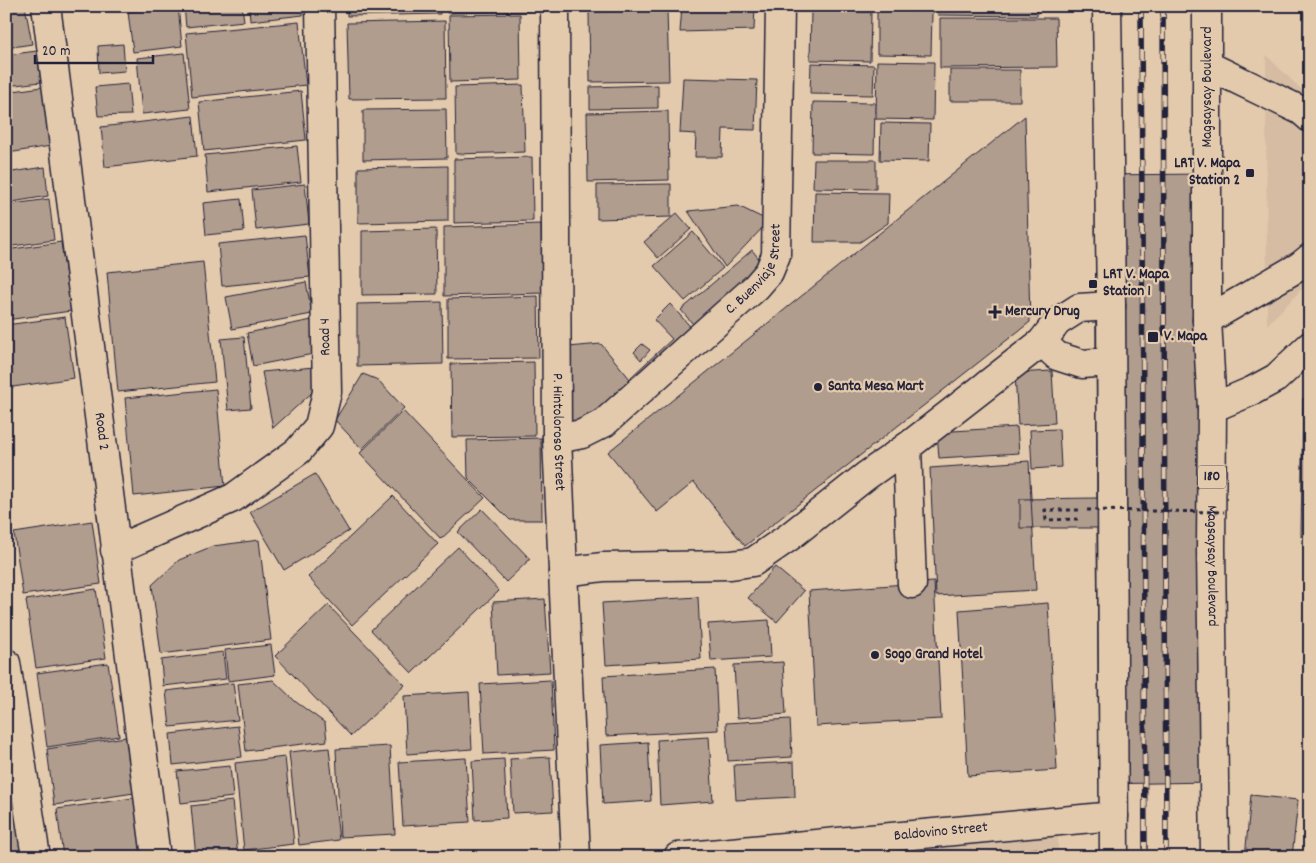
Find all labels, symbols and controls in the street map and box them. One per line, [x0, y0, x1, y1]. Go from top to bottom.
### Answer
street label: Magsaysay Boulevard [1197, 27, 1219, 148]
scale bar [35, 32, 152, 64]
text: 20 m [42, 41, 70, 63]
place label: LRT V. Mapa Station 2 [1174, 153, 1241, 192]
marker: LRT V. Mapa Station 2 [1244, 167, 1256, 179]
street label: C. Buenviaje Street [721, 223, 788, 320]
place label: LRT V. Mapa Station 1 [1103, 264, 1170, 303]
marker: LRT V. Mapa Station 1 [1087, 278, 1099, 290]
place label: Mercury Drug [1005, 301, 1080, 323]
marker: Mercury Drug [989, 306, 1001, 318]
street label: Road 4 [315, 318, 337, 356]
place label: V. Mapa [1164, 326, 1208, 348]
marker: V. Mapa [1146, 330, 1160, 344]
street label: P. Hintoloroso Street [546, 373, 570, 492]
place label: Santa Mesa Mart [828, 376, 924, 398]
marker: Santa Mesa Mart [812, 381, 824, 393]
street label: Road 2 [88, 411, 114, 452]
road number: 180 [1198, 466, 1226, 488]
street label: Magsaysay Boulevard [1200, 505, 1223, 627]
place label: Sogo Grand Hotel [885, 644, 983, 666]
marker: Sogo Grand Hotel [869, 649, 881, 661]
street label: Baldovino Street [893, 817, 989, 848]

